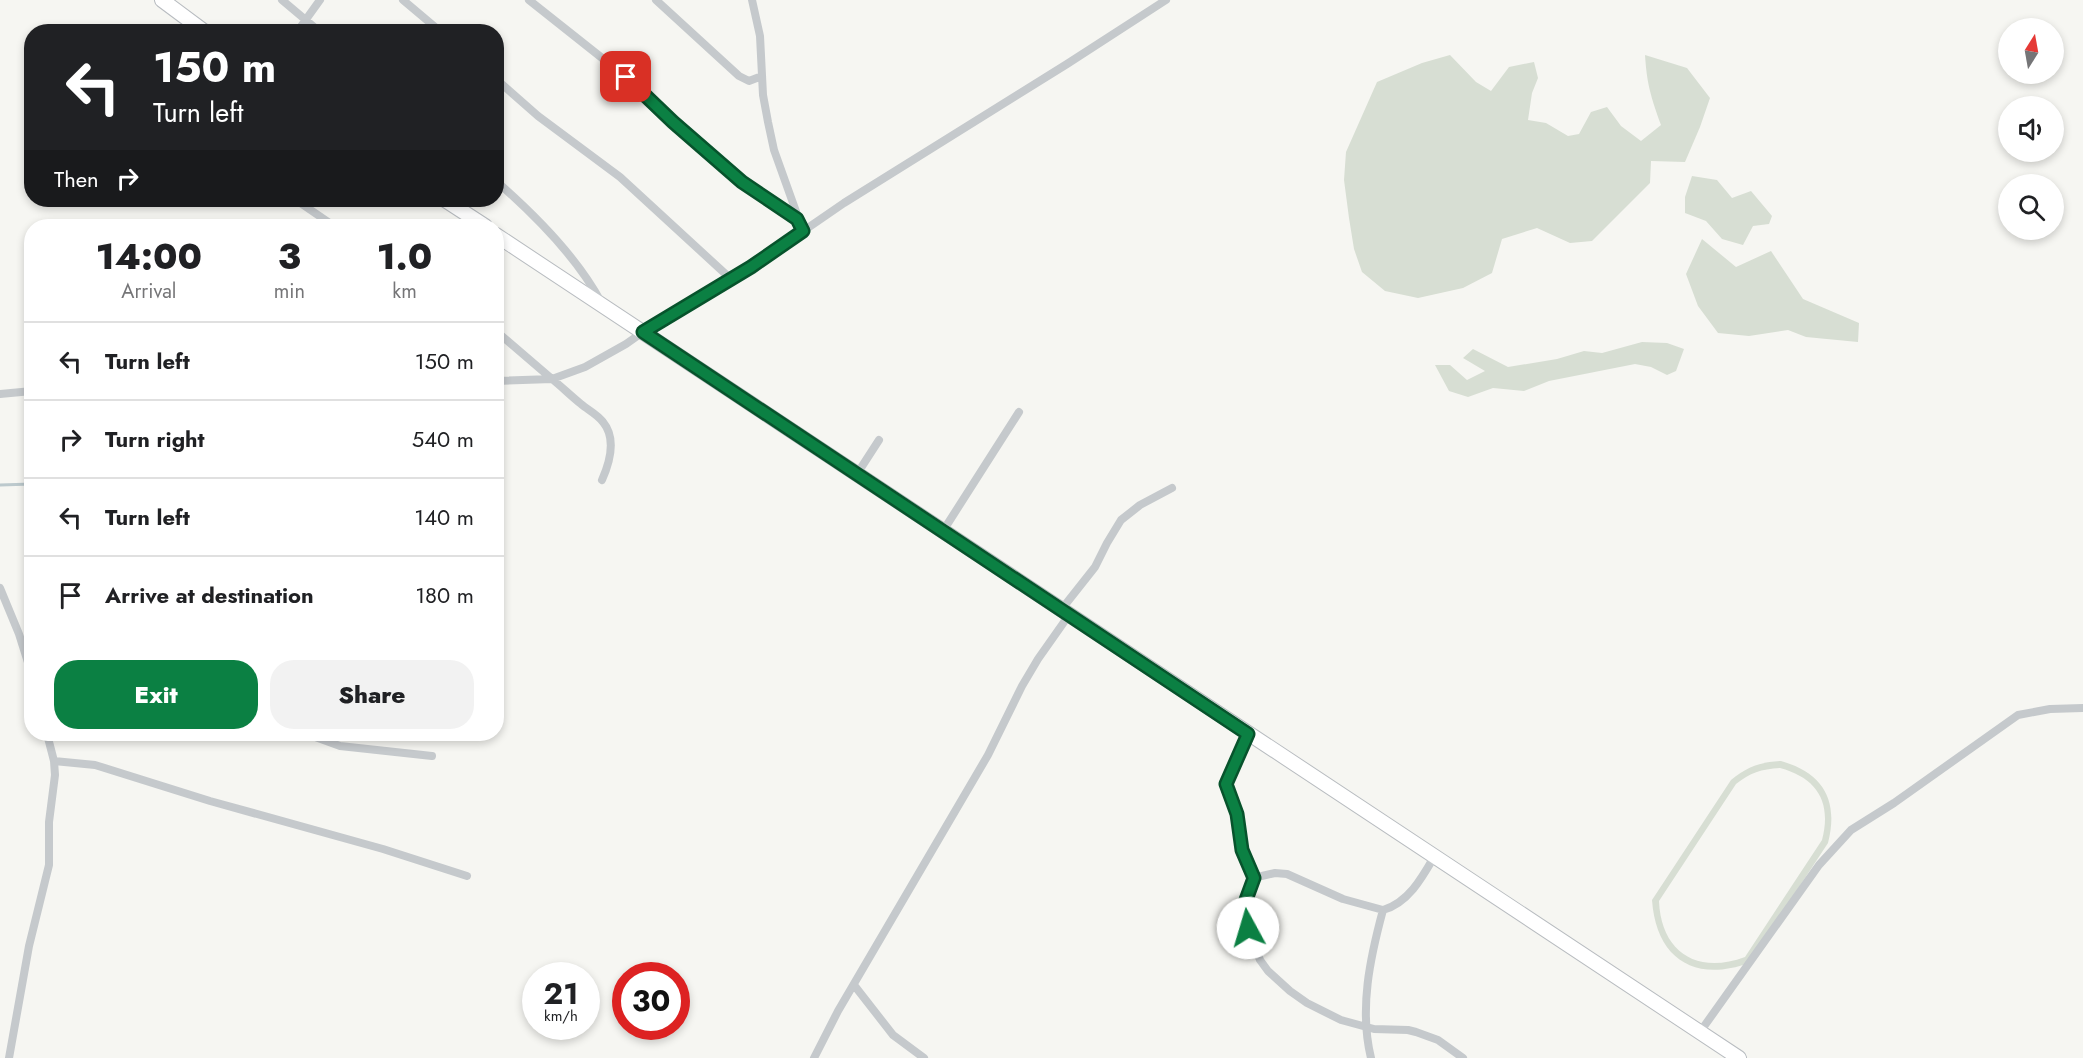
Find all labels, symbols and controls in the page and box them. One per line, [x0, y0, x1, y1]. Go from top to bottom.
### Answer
north arrow [1998, 18, 2064, 84]
map controls [1998, 18, 2064, 240]
text: 150 m [153, 37, 276, 98]
icon: left [54, 48, 132, 126]
pin [600, 51, 651, 102]
icon: arrive [609, 60, 642, 93]
text: Turn left [153, 93, 243, 132]
button: sound [1998, 96, 2064, 162]
icon: right [111, 162, 144, 195]
text: Then [54, 163, 99, 195]
button: search [1998, 174, 2064, 240]
text: 14:00 [96, 230, 202, 282]
text: 3 [278, 230, 301, 282]
text: 1.0 [377, 230, 432, 282]
text: Arrival [121, 277, 176, 306]
text: min [274, 277, 305, 306]
text: km [392, 277, 417, 306]
icon: left [54, 345, 87, 378]
text: Turn left [105, 345, 190, 377]
text: 150 m [415, 345, 474, 377]
icon: right [54, 423, 87, 456]
text: Turn right [105, 423, 205, 455]
text: 540 m [412, 423, 474, 455]
icon: left [54, 501, 87, 534]
text: Turn left [105, 501, 190, 533]
text: 140 m [414, 501, 474, 533]
icon: arrive [54, 579, 87, 612]
text: Arrive at destination [105, 579, 314, 611]
text: 180 m [415, 579, 474, 611]
button: Exit [54, 660, 258, 729]
button: Share [270, 660, 474, 729]
position arrow [1216, 896, 1280, 960]
speed limit sign: 30 [612, 962, 690, 1040]
text: 21 [544, 972, 578, 1015]
text: km/h [544, 1005, 578, 1027]

